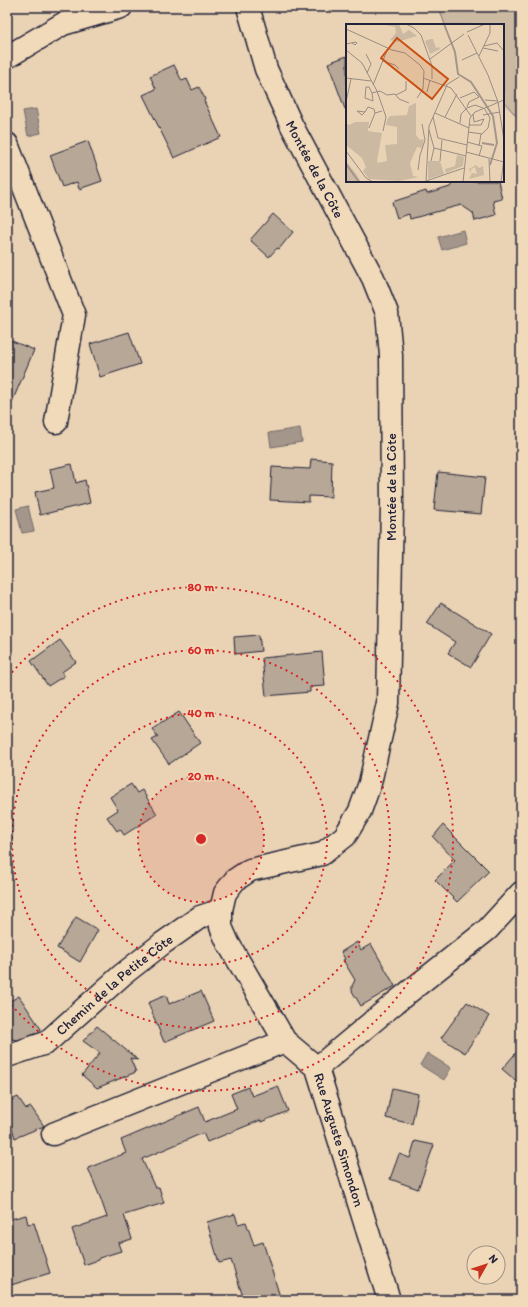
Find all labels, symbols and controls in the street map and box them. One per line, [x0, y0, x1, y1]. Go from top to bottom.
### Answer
inset map [346, 24, 504, 182]
street label: Montée de la Côte [282, 118, 348, 221]
street label: Montée de la Côte [383, 433, 400, 541]
text: 80 m [188, 580, 215, 594]
text: 60 m [188, 643, 215, 657]
text: 40 m [187, 706, 216, 720]
text: 20 m [188, 769, 215, 783]
centre of rings [194, 832, 208, 846]
street label: Chemin de la Petite Côte [53, 931, 177, 1039]
street label: Rue Auguste Simondon [310, 1071, 368, 1209]
north arrow [466, 1245, 506, 1285]
text: N [486, 1252, 501, 1266]

